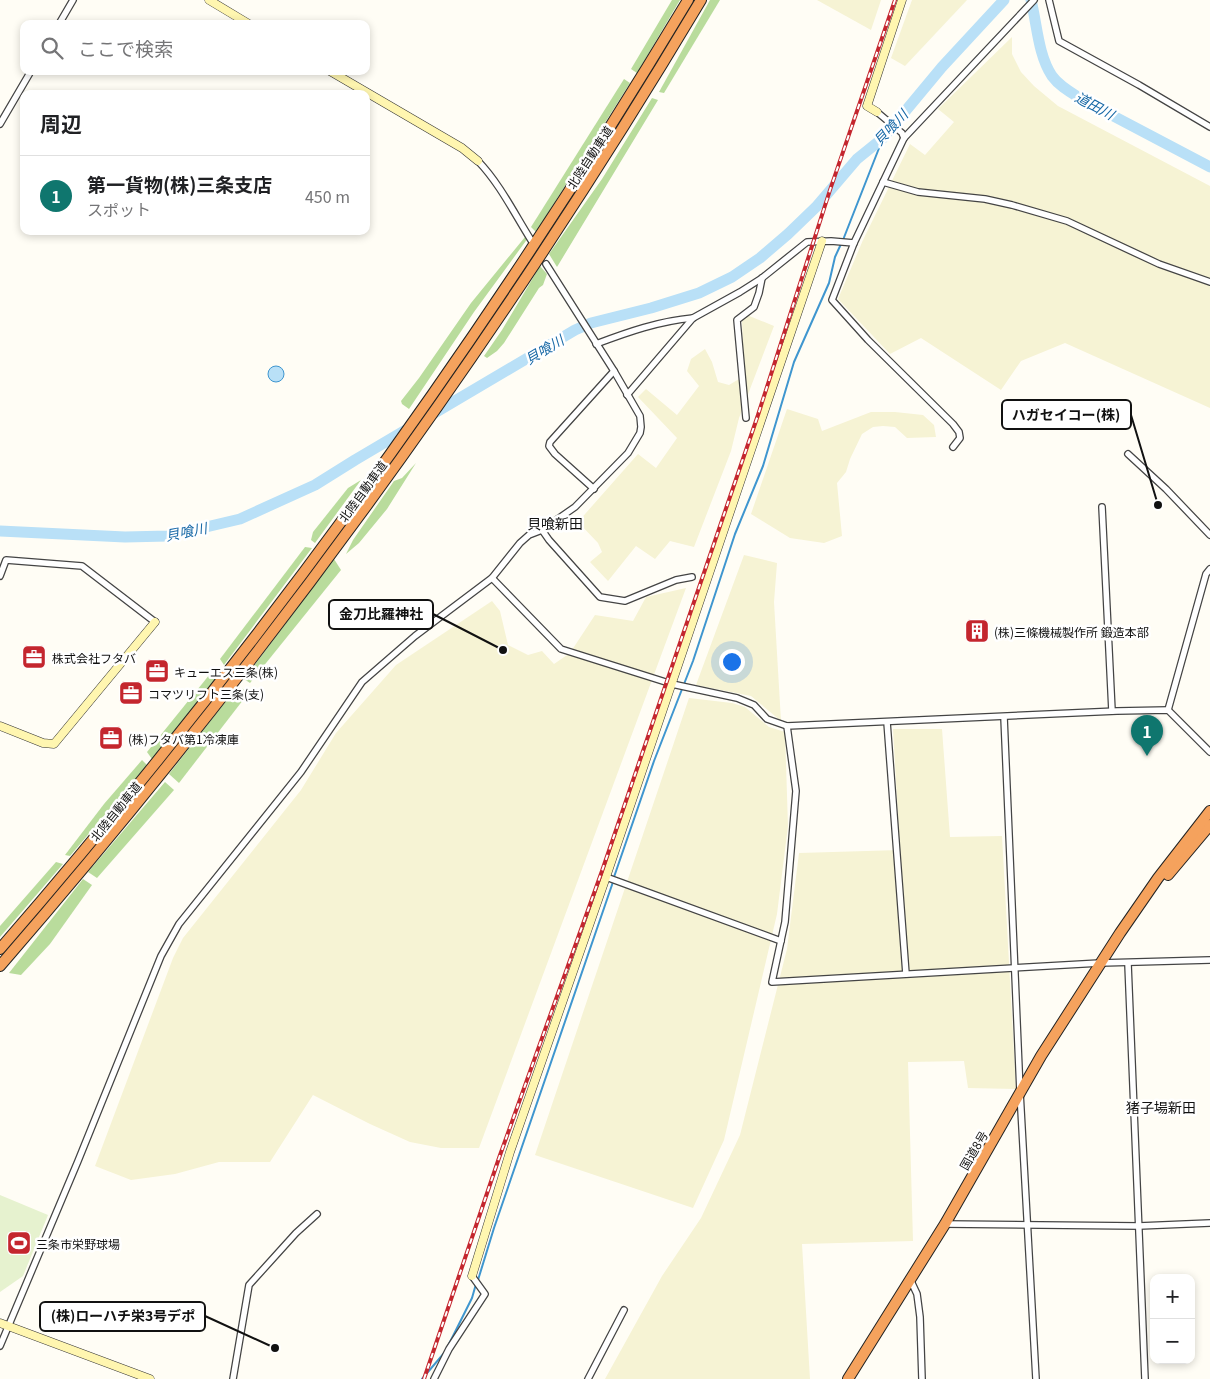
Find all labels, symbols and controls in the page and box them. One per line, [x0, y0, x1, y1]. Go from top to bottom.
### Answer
search box [20, 20, 370, 75]
icon: search [38, 34, 66, 62]
text: ここで検索 [78, 34, 173, 61]
water label: 道田川 [1072, 86, 1120, 125]
water label: 貝喰川 [868, 103, 913, 149]
text: 周辺 [40, 108, 82, 138]
street label: 北陸自動車道 [562, 122, 616, 192]
text: 第一貨物(株)三条支店 [87, 170, 272, 197]
text: 1 [51, 184, 61, 208]
text: 450 m [305, 184, 350, 208]
text: スポット [87, 197, 151, 221]
water label: 貝喰川 [521, 329, 569, 368]
callout: ハガセイコー(株) [1002, 400, 1131, 429]
text: ハガセイコー(株) [1012, 404, 1120, 424]
street label: 北陸自動車道 [334, 457, 390, 525]
district label: 貝喰新田 [527, 513, 583, 533]
water label: 貝喰川 [163, 517, 210, 545]
callout: 金刀比羅神社 [329, 600, 433, 629]
text: 金刀比羅神社 [339, 603, 423, 623]
building icon: (株)三條機械製作所 鍛造本部 [964, 618, 990, 644]
place label: (株)三條機械製作所 鍛造本部 [994, 623, 1149, 640]
office icon: 株式会社フタバ [21, 644, 47, 670]
place label: 株式会社フタバ [52, 649, 136, 666]
your location [719, 649, 745, 675]
office icon: キューエス三条(株) [144, 658, 170, 684]
place label: キューエス三条(株) [174, 663, 278, 680]
office icon: コマツリフト三条(支) [118, 680, 144, 706]
place label: コマツリフト三条(支) [148, 685, 264, 702]
pin: 1 [1131, 715, 1163, 756]
office icon: (株)フタバ第1冷凍庫 [98, 725, 124, 751]
place label: (株)フタバ第1冷凍庫 [128, 730, 239, 747]
street label: 北陸自動車道 [86, 778, 144, 844]
district label: 猪子場新田 [1126, 1097, 1196, 1117]
street label: 国道8号 [955, 1127, 991, 1173]
sports icon: 三条市栄野球場 [6, 1230, 32, 1256]
place label: 三条市栄野球場 [36, 1235, 120, 1252]
map controls [1150, 1274, 1195, 1364]
button: + [1150, 1274, 1195, 1319]
callout: (株)ローハチ栄3号デポ [40, 1302, 205, 1331]
text: (株)ローハチ栄3号デポ [51, 1305, 195, 1325]
button: − [1150, 1319, 1195, 1364]

